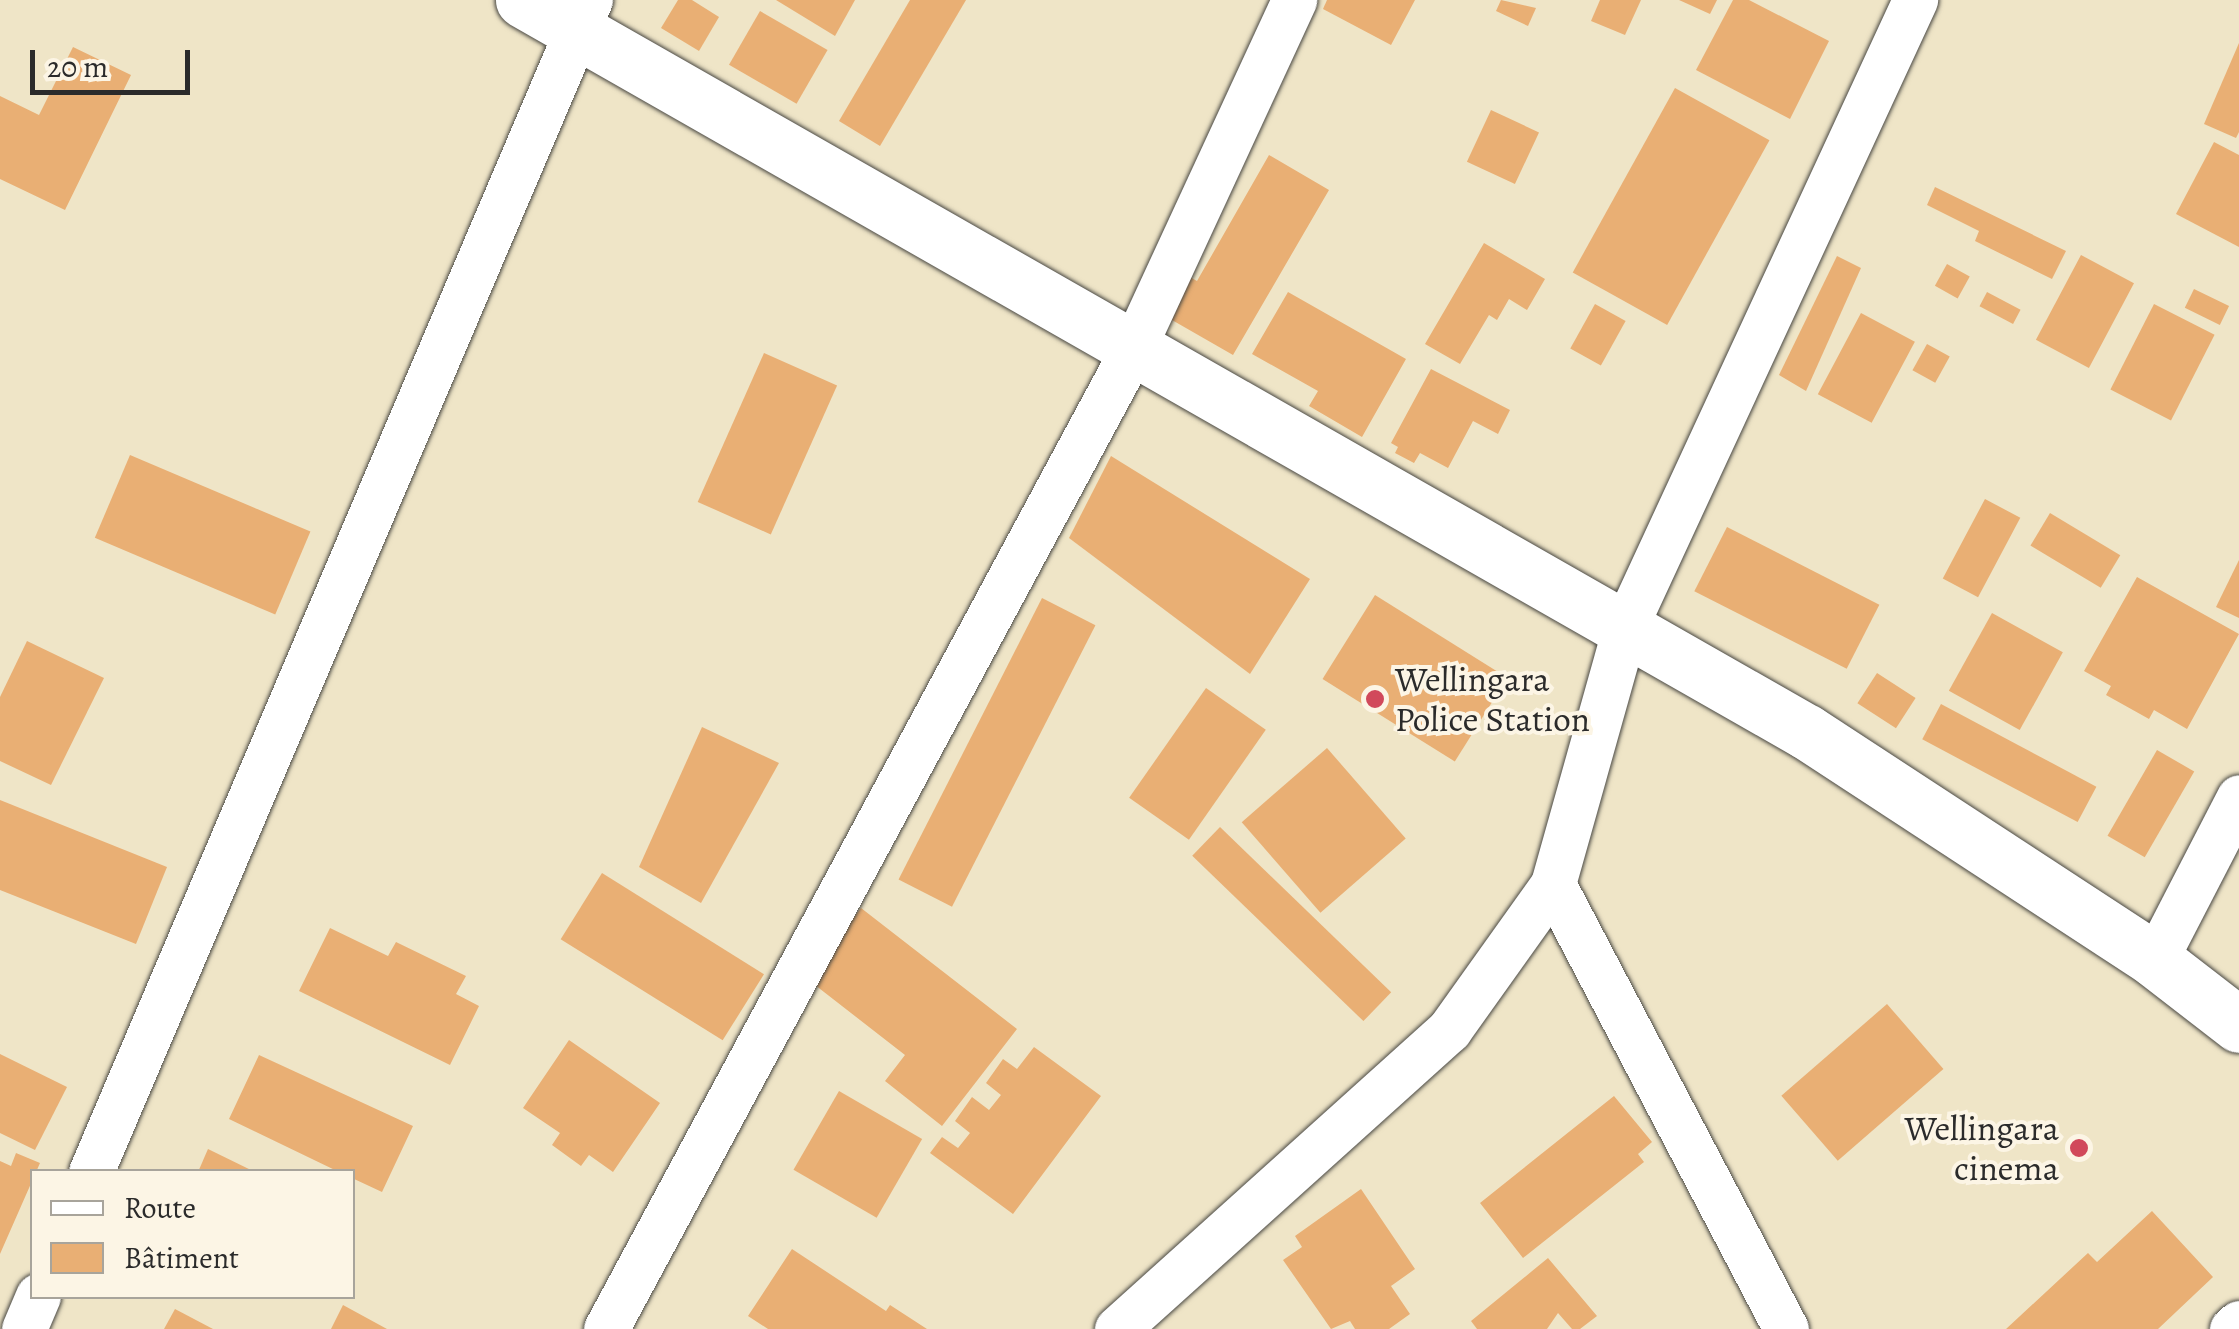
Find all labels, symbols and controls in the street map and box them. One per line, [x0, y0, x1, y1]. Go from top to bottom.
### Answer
scale bar [35, 30, 195, 92]
text: 20 m [47, 47, 108, 87]
place label: Wellingara Police Station [1395, 658, 1590, 740]
marker: Wellingara Police Station [1364, 688, 1386, 710]
place label: Wellingara cinema [1904, 1107, 2059, 1189]
marker: Wellingara cinema [2068, 1137, 2090, 1159]
legend [30, 1169, 355, 1299]
text: Route [124, 1188, 196, 1228]
text: Bâtiment [124, 1238, 239, 1278]

